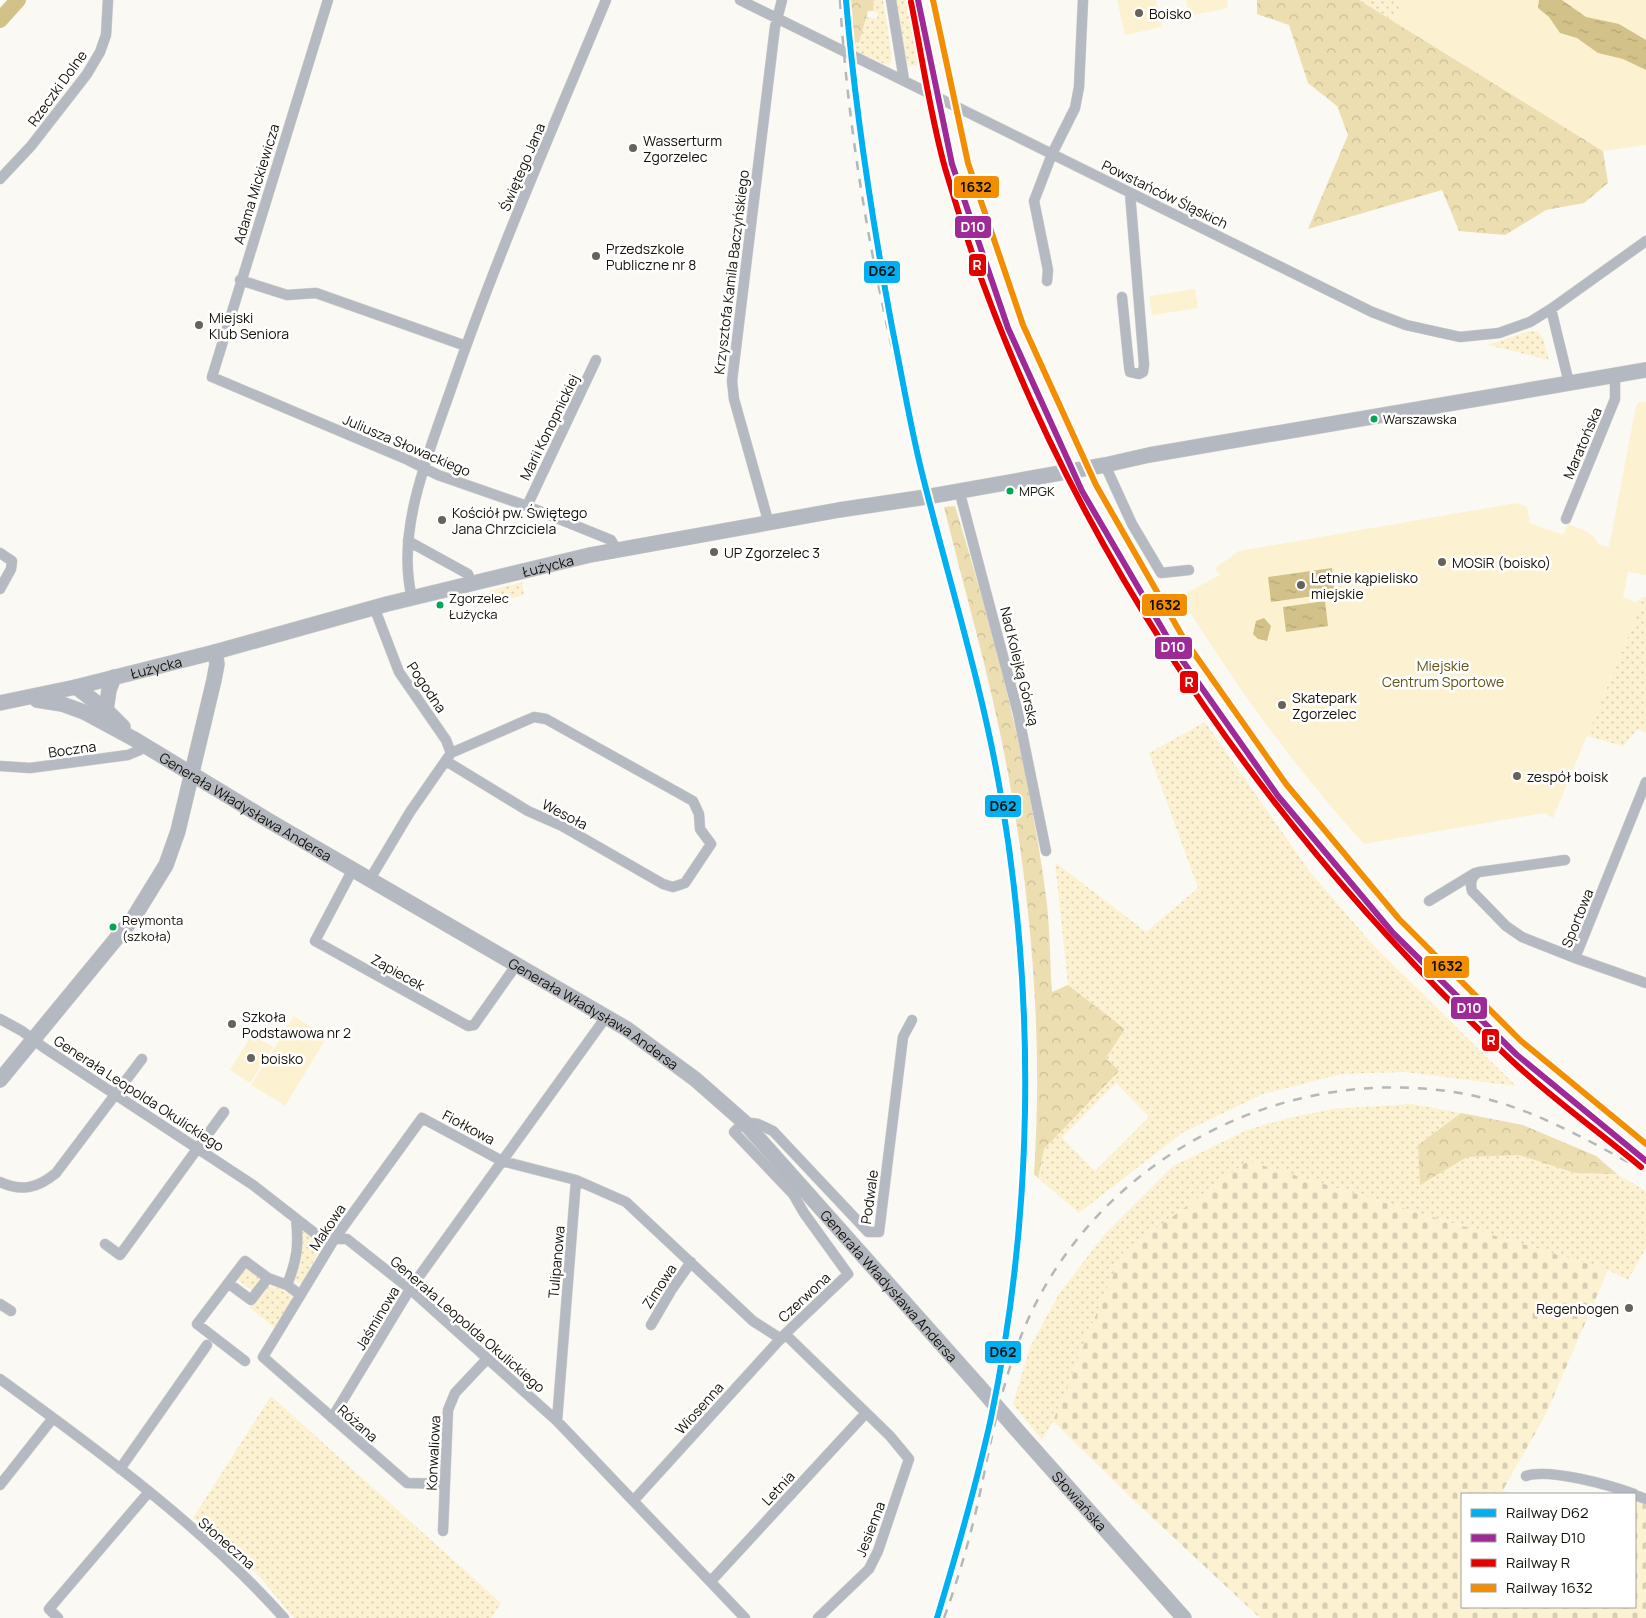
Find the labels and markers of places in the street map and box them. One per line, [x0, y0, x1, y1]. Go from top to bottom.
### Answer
place label: Boisko [1149, 4, 1192, 23]
marker: Boisko [1133, 7, 1145, 19]
place label: Wasserturm Zgorzelec [643, 131, 722, 166]
marker: Wasserturm Zgorzelec [627, 142, 639, 154]
place label: Przedszkole Publiczne nr 8 [606, 239, 696, 274]
marker: Przedszkole Publiczne nr 8 [590, 250, 602, 262]
place label: Miejski Klub Seniora [209, 308, 289, 343]
marker: Miejski Klub Seniora [193, 319, 205, 331]
place label: Warszawska [1383, 410, 1457, 428]
marker: Warszawska [1369, 414, 1379, 424]
place label: MPGK [1019, 482, 1055, 500]
marker: MPGK [1005, 486, 1015, 496]
place label: Kościół pw. Świętego Jana Chrzciciela [452, 503, 587, 538]
marker: Kościół pw. Świętego Jana Chrzciciela [436, 514, 448, 526]
place label: UP Zgorzelec 3 [724, 543, 820, 562]
marker: UP Zgorzelec 3 [708, 546, 720, 558]
place label: MOSiR (boisko) [1452, 553, 1551, 572]
marker: MOSiR (boisko) [1436, 556, 1448, 568]
place label: Letnie kąpielisko miejskie [1311, 568, 1418, 603]
marker: Letnie kąpielisko miejskie [1295, 579, 1307, 591]
place label: Zgorzelec Łużycka [449, 589, 509, 623]
marker: Zgorzelec Łużycka [435, 600, 445, 610]
place label: Skatepark Zgorzelec [1292, 688, 1358, 723]
marker: Skatepark Zgorzelec [1276, 699, 1288, 711]
place label: zespół boisk [1527, 767, 1609, 786]
marker: zespół boisk [1511, 770, 1523, 782]
place label: Reymonta (szkoła) [122, 911, 183, 945]
marker: Reymonta (szkoła) [108, 922, 118, 932]
place label: Szkoła Podstawowa nr 2 [242, 1007, 351, 1042]
marker: Szkoła Podstawowa nr 2 [226, 1018, 238, 1030]
place label: boisko [261, 1049, 303, 1068]
marker: boisko [245, 1052, 257, 1064]
place label: Regenbogen [1536, 1299, 1619, 1318]
marker: Regenbogen [1623, 1302, 1635, 1314]

